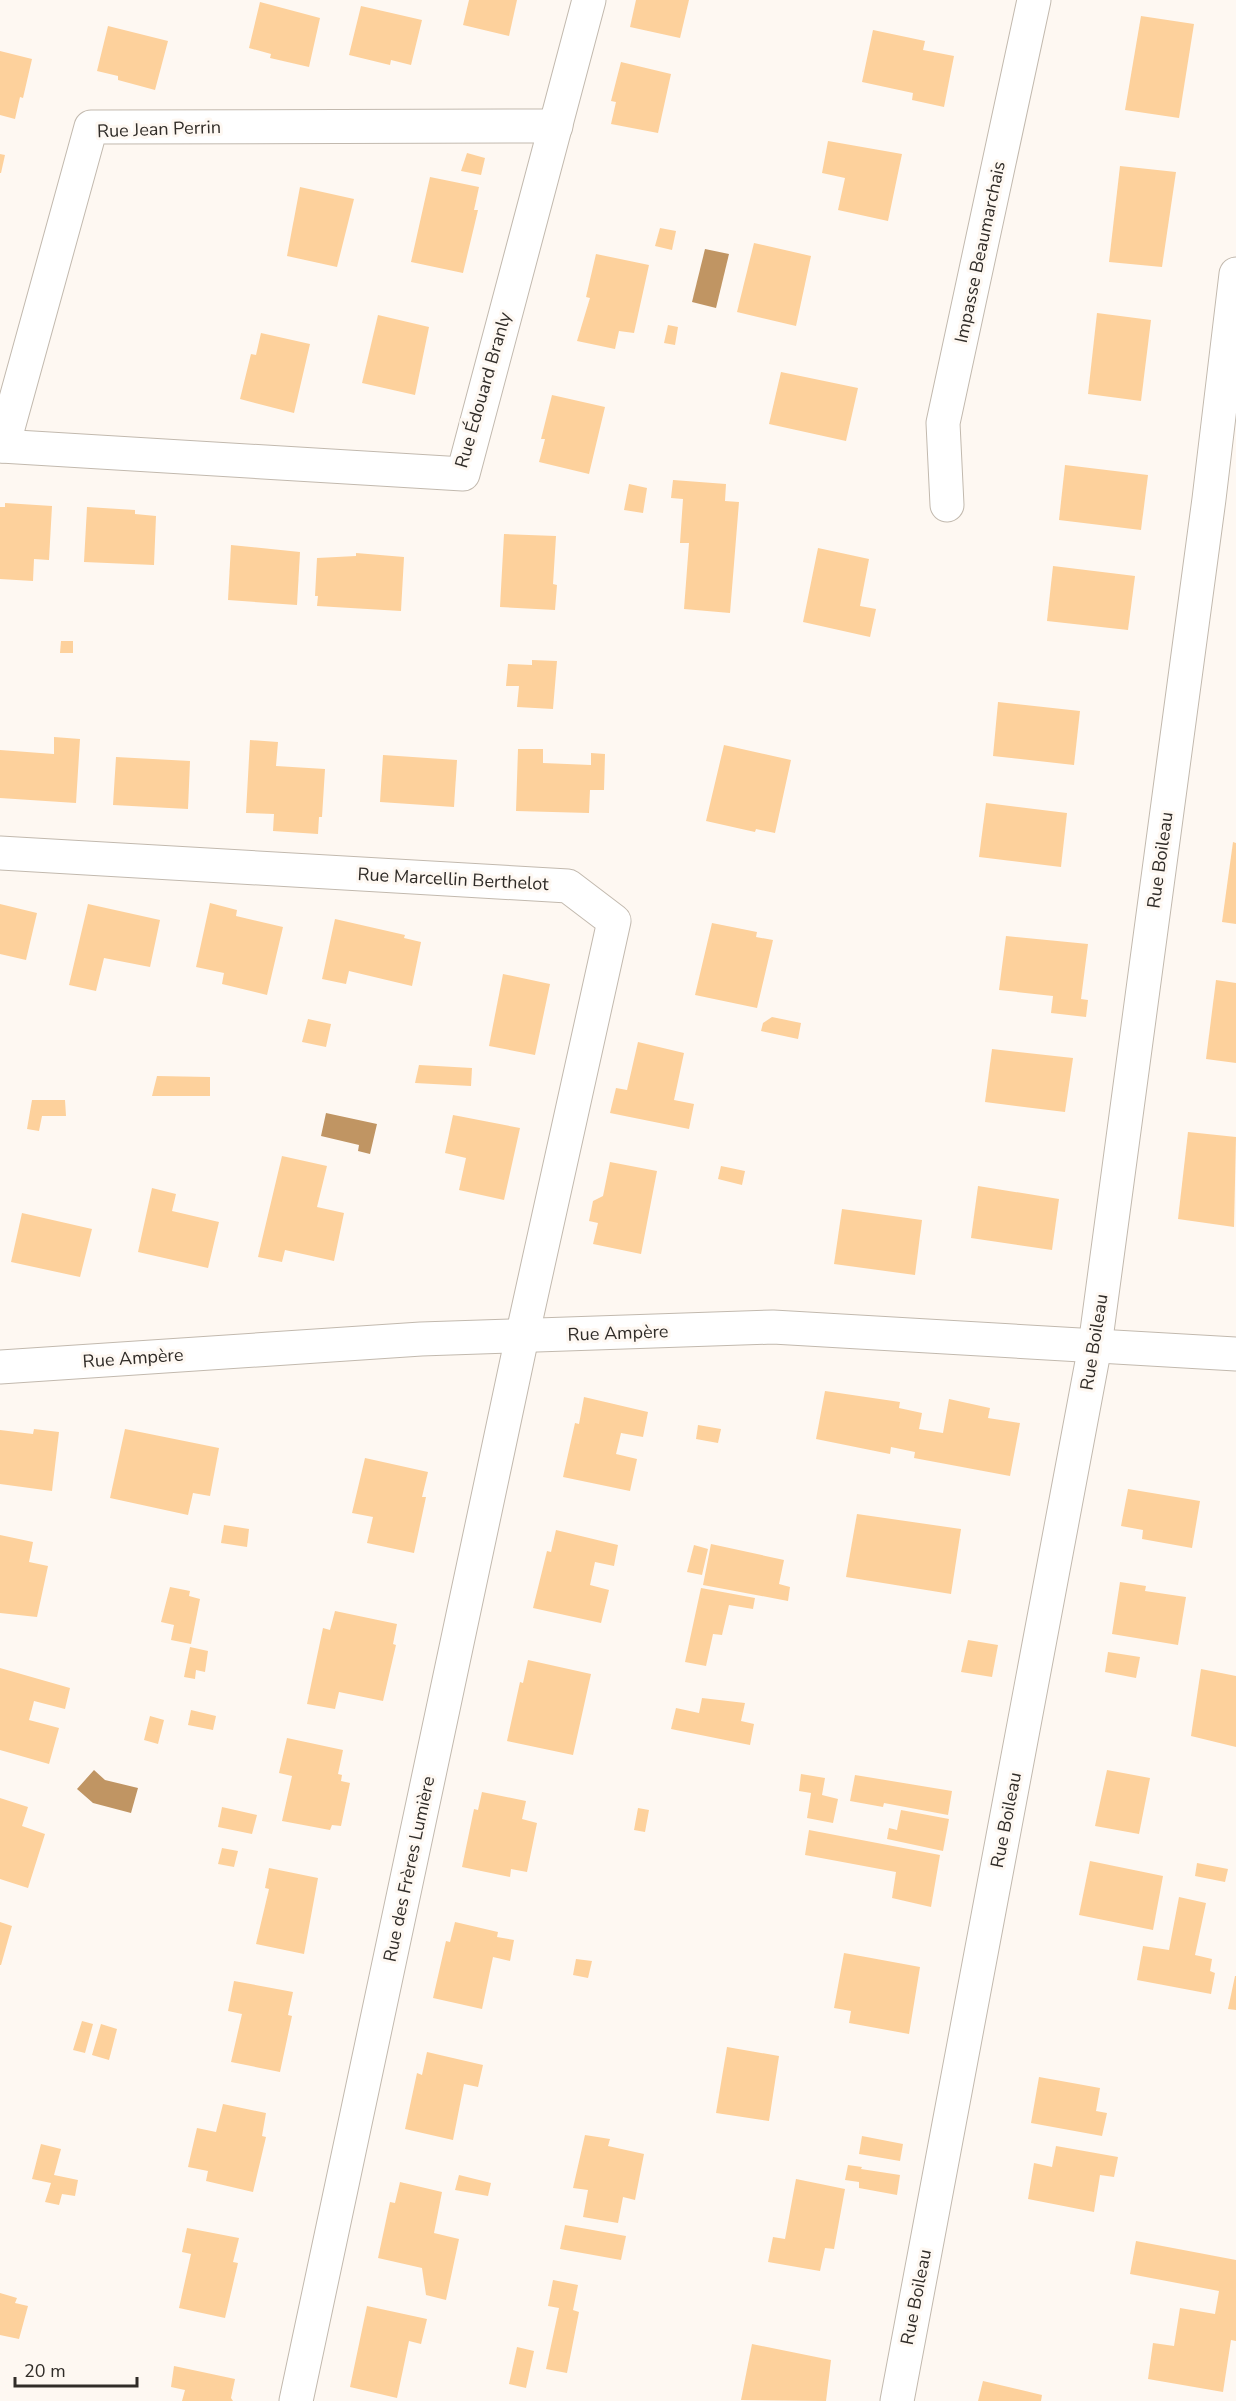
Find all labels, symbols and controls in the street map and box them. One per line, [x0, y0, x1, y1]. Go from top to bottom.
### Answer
street label: Rue Jean Perrin [97, 115, 221, 143]
street label: Impasse Beaumarchais [949, 159, 1011, 345]
street label: Rue Édouard Branly [449, 309, 517, 471]
street label: Rue Boileau [1141, 810, 1179, 910]
street label: Rue Marcellin Berthelot [357, 862, 550, 896]
street label: Rue Boileau [1075, 1292, 1113, 1392]
street label: Rue Ampère [567, 1319, 669, 1347]
street label: Rue Ampère [82, 1343, 184, 1373]
street label: Rue Boileau [985, 1770, 1027, 1870]
street label: Rue des Frères Lumière [378, 1774, 440, 1964]
street label: Rue Boileau [895, 2247, 937, 2347]
scale bar [15, 2350, 136, 2388]
text: 20 m [24, 2359, 66, 2383]

